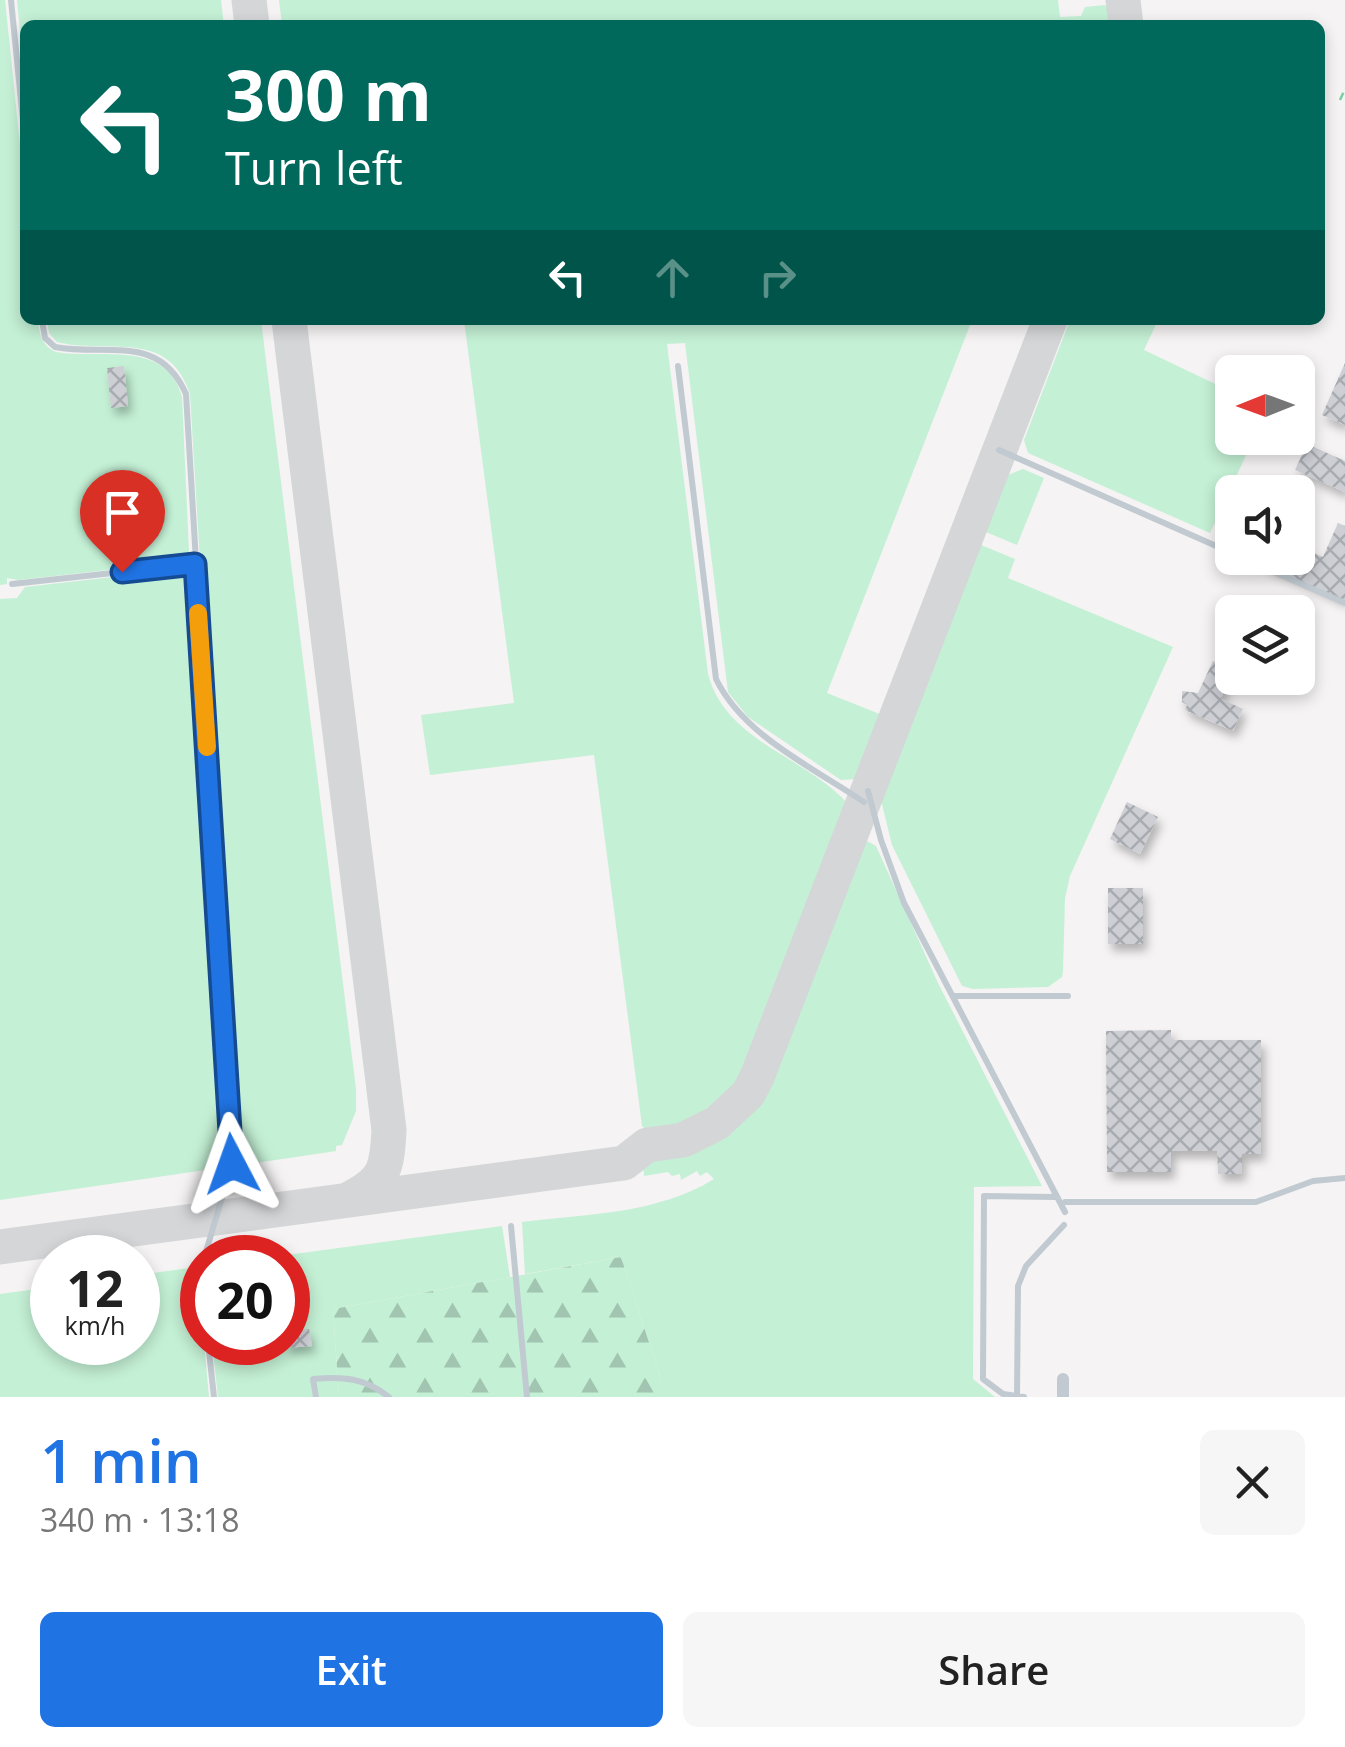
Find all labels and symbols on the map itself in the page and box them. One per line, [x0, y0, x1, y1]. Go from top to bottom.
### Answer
north arrow [1215, 355, 1315, 455]
pin [80, 470, 165, 573]
position arrow [180, 1112, 284, 1216]
speed limit sign: 20 [180, 1235, 310, 1365]

